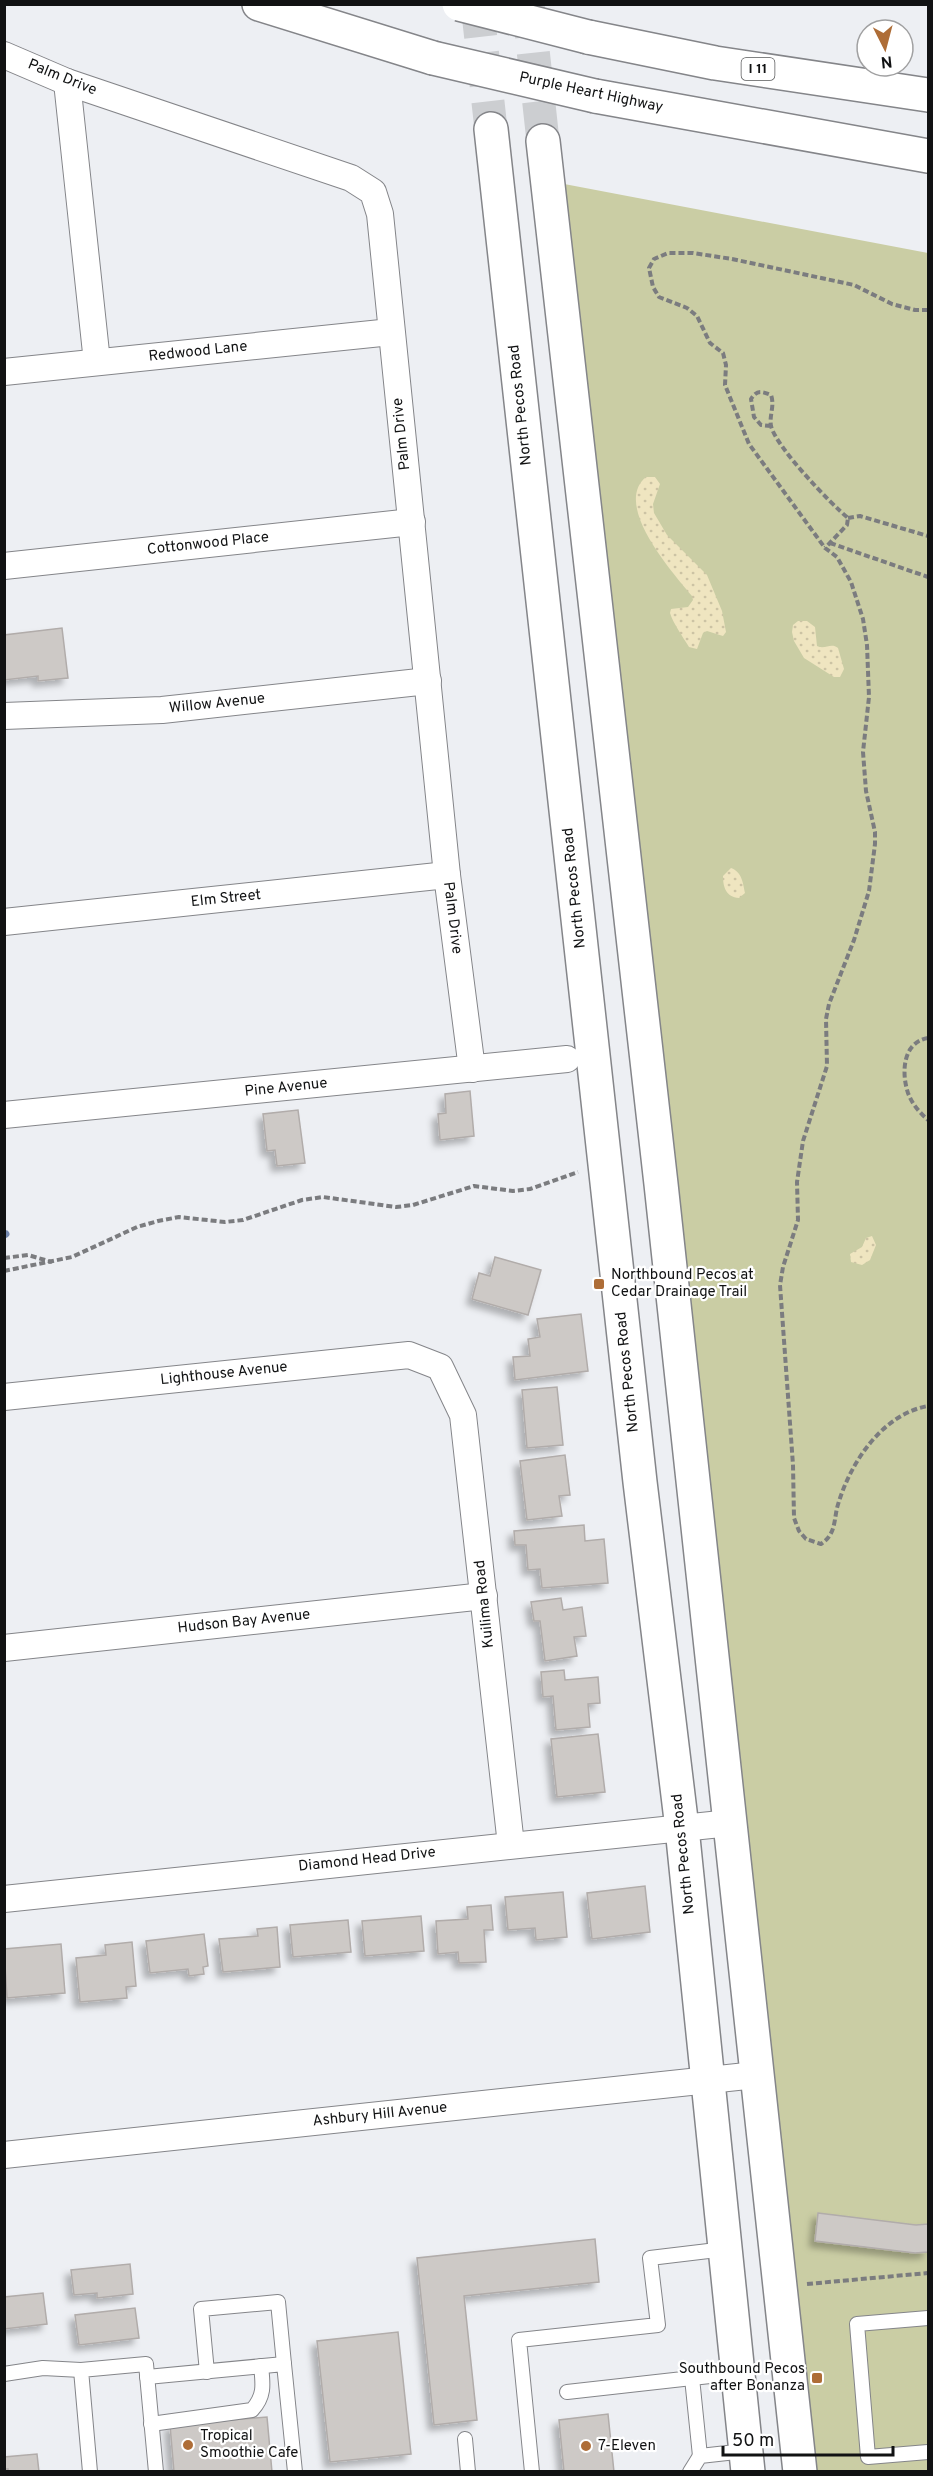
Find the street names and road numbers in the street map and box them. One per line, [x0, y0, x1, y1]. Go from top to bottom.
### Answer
street label: Palm Drive [25, 56, 99, 100]
road number: I 11 [742, 58, 774, 80]
street label: Purple Heart Highway [517, 68, 665, 118]
street label: Redwood Lane [148, 337, 248, 367]
street label: North Pecos Road [505, 344, 537, 466]
street label: Palm Drive [389, 397, 415, 471]
street label: Cottonwood Place [146, 528, 270, 560]
street label: Willow Avenue [168, 690, 266, 718]
street label: North Pecos Road [559, 827, 591, 949]
street label: Palm Drive [438, 881, 466, 955]
street label: Elm Street [190, 886, 262, 912]
street label: Pine Avenue [244, 1074, 328, 1102]
street label: North Pecos Road [612, 1311, 644, 1433]
street label: Lighthouse Avenue [159, 1358, 289, 1390]
street label: Kuilima Road [471, 1559, 499, 1649]
street label: Hudson Bay Avenue [177, 1606, 311, 1638]
street label: North Pecos Road [668, 1793, 700, 1915]
street label: Diamond Head Drive [297, 1843, 437, 1877]
street label: Ashbury Hill Avenue [312, 2098, 448, 2132]

